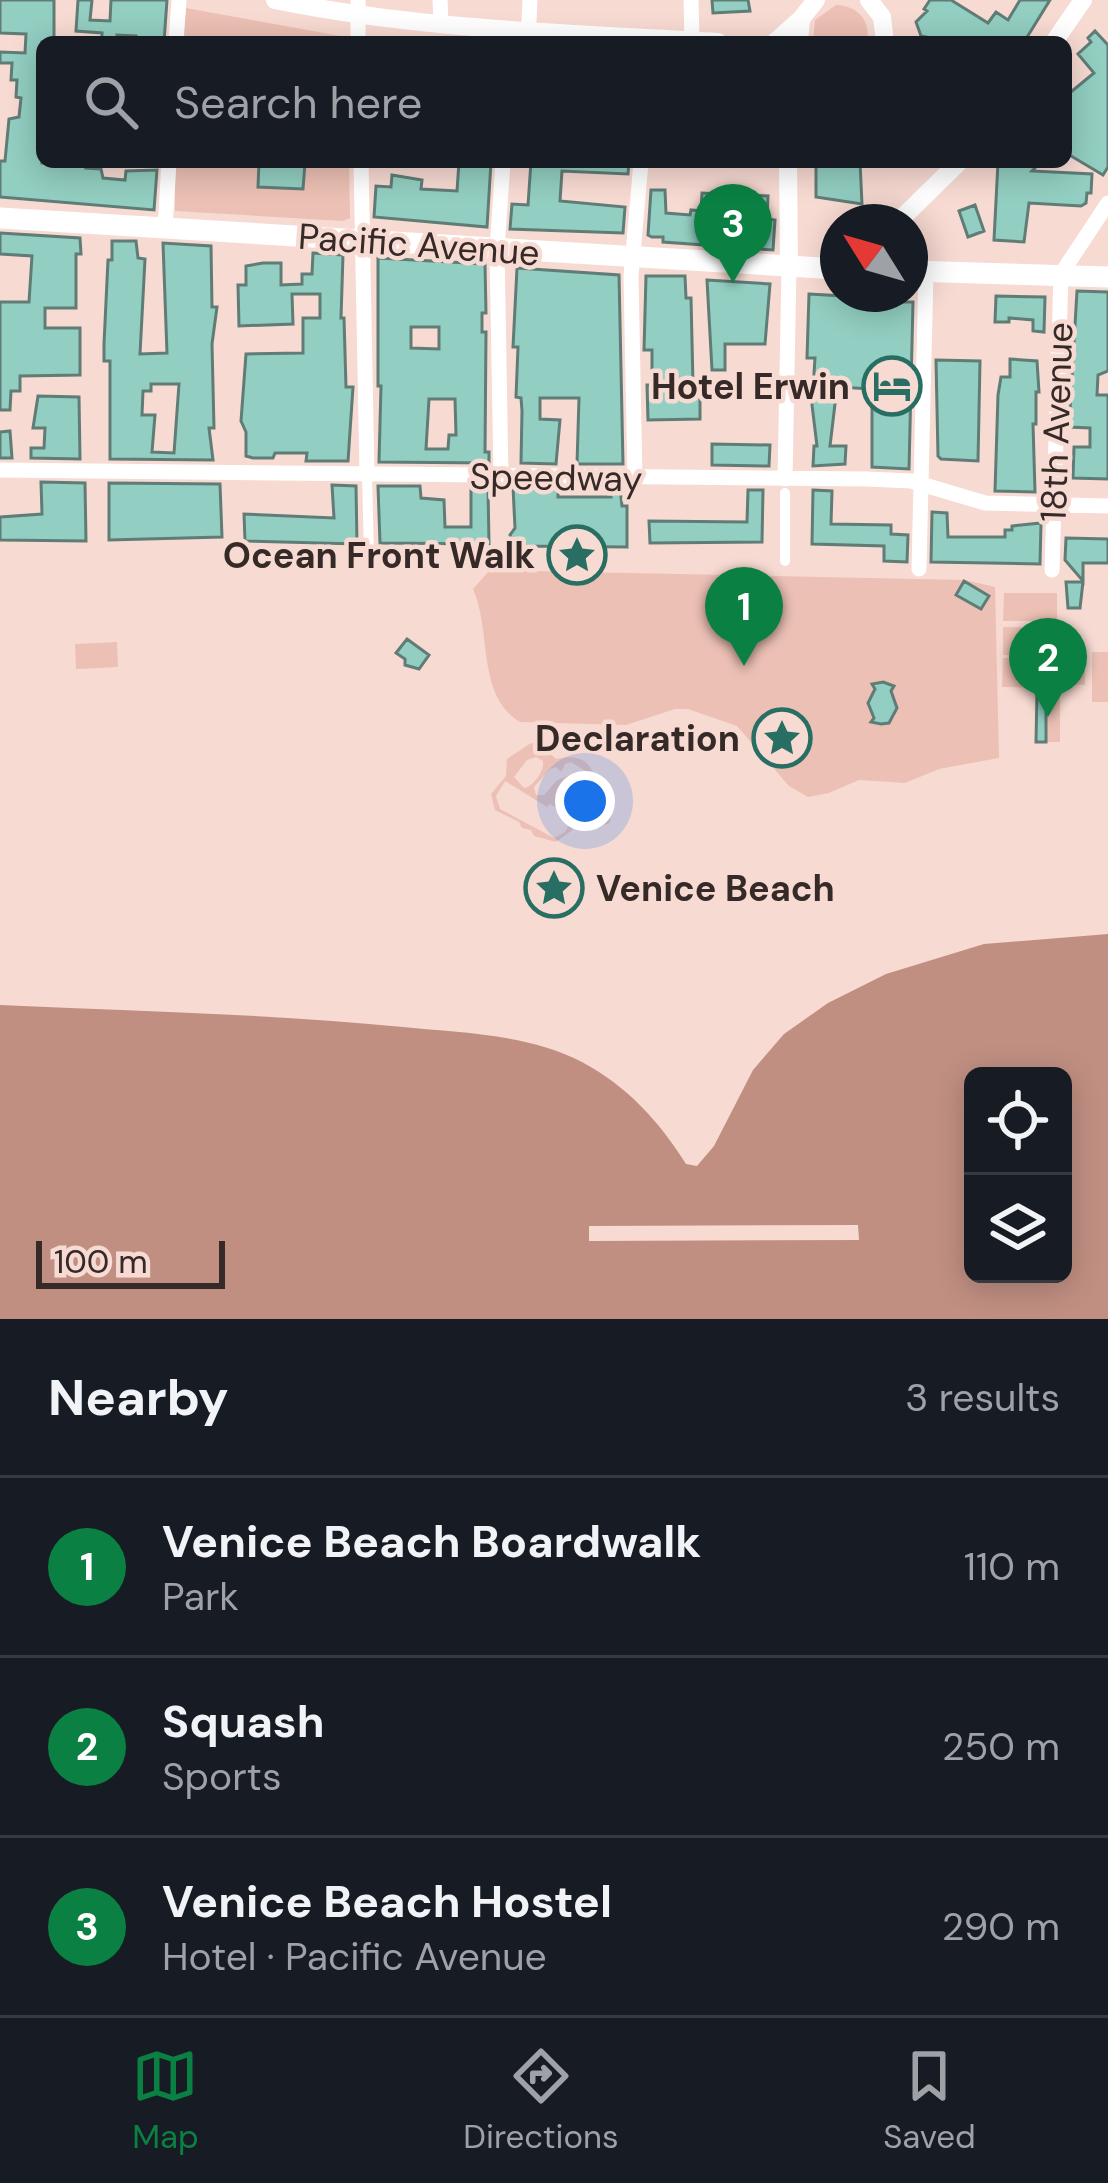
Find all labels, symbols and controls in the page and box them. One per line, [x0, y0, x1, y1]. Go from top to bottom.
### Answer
search box [36, 36, 1072, 168]
icon: search [78, 69, 144, 135]
text: Search here [174, 73, 422, 132]
pin: 3 [694, 184, 772, 283]
north arrow [820, 204, 928, 312]
street label: Pacific Avenue [297, 213, 541, 276]
street label: 18th Avenue [1030, 321, 1083, 523]
hotel icon: Hotel Erwin [861, 355, 923, 417]
place label: Hotel Erwin [651, 363, 850, 410]
street label: Speedway [469, 452, 643, 503]
place icon: Ocean Front Walk [546, 524, 608, 586]
place label: Ocean Front Walk [223, 532, 535, 579]
pin: 1 [705, 567, 783, 666]
pin: 2 [1009, 618, 1087, 717]
place icon: Declaration [751, 707, 813, 769]
place label: Declaration [535, 715, 740, 762]
your location [555, 771, 615, 831]
place icon: Venice Beach [523, 857, 585, 919]
place label: Venice Beach [596, 865, 835, 912]
map controls [964, 1067, 1072, 1283]
button: locate [964, 1067, 1072, 1175]
button: layers [964, 1175, 1072, 1283]
scale bar [36, 1235, 225, 1288]
text: 100 m [54, 1240, 148, 1283]
text: Nearby [48, 1364, 229, 1431]
text: 3 results [905, 1372, 1060, 1423]
text: Venice Beach Boardwalk [162, 1512, 701, 1571]
text: 1 [80, 1541, 94, 1592]
text: 110 m [964, 1541, 1060, 1592]
text: Park [162, 1571, 239, 1622]
text: Squash [162, 1692, 325, 1751]
text: 2 [76, 1721, 98, 1772]
text: 250 m [942, 1721, 1060, 1772]
text: Sports [162, 1751, 281, 1802]
text: Venice Beach Hostel [162, 1872, 612, 1931]
text: 3 [75, 1901, 99, 1952]
text: 290 m [942, 1901, 1060, 1952]
text: Hotel · Pacific Avenue [162, 1931, 547, 1982]
tab: Map [132, 2043, 199, 2158]
tab: Directions [463, 2043, 619, 2158]
tab: Saved [883, 2043, 976, 2158]

